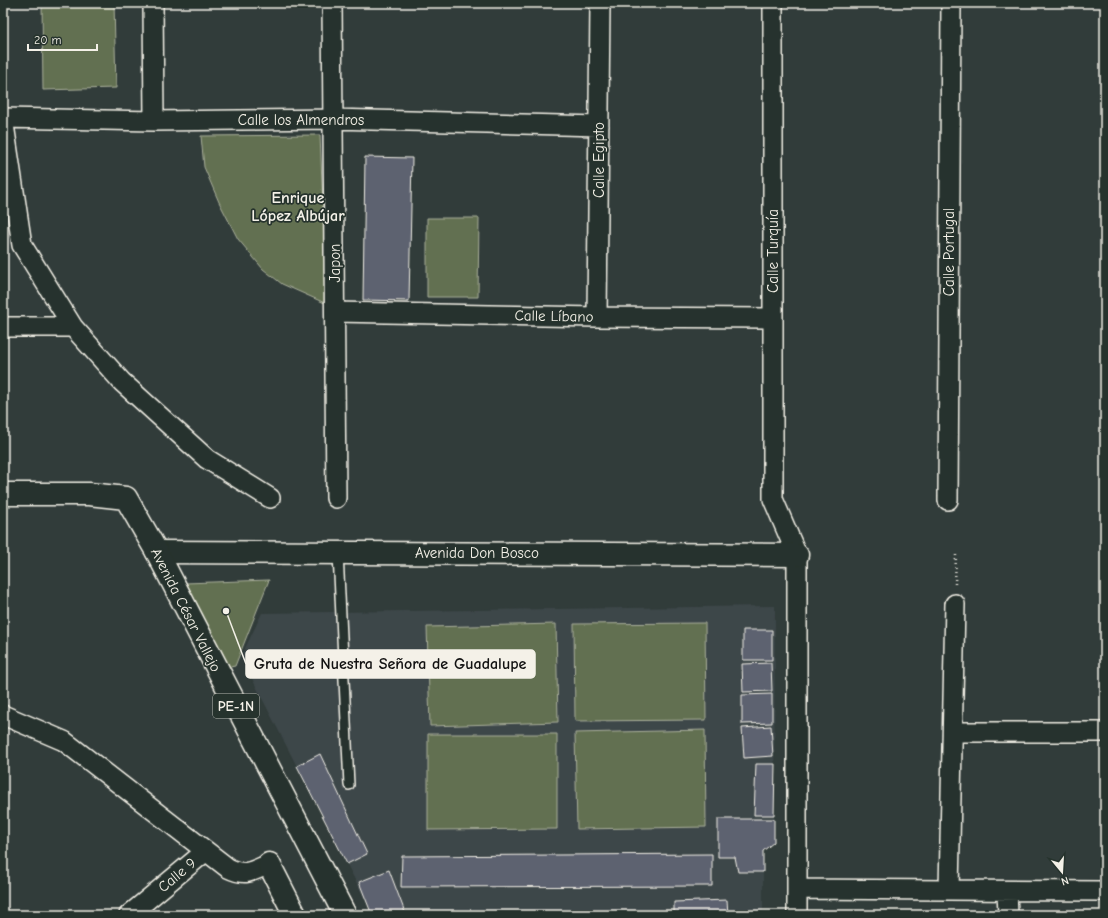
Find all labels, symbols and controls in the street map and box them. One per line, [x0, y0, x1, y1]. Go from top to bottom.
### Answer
scale bar [28, 26, 97, 52]
text: 20 m [34, 33, 62, 47]
street label: Calle los Almendros [238, 111, 364, 129]
street label: Calle Egipto [590, 122, 608, 198]
district label: Enrique López Albújar [251, 189, 345, 225]
street label: Calle Portugal [940, 208, 958, 296]
street label: Calle Turquía [764, 209, 782, 293]
street label: Japon [326, 244, 344, 282]
street label: Calle Líbano [514, 306, 594, 326]
street label: Avenida Don Bosco [415, 544, 539, 562]
street label: Avenida César Vallejo [147, 545, 225, 675]
callout: Gruta de Nuestra Señora de Guadalupe [246, 650, 535, 678]
text: Gruta de Nuestra Señora de Guadalupe [254, 655, 527, 673]
road number: PE-1N [213, 694, 259, 718]
north arrow [1042, 852, 1082, 892]
street label: Calle 9 [154, 854, 200, 896]
text: N [1060, 874, 1070, 888]

